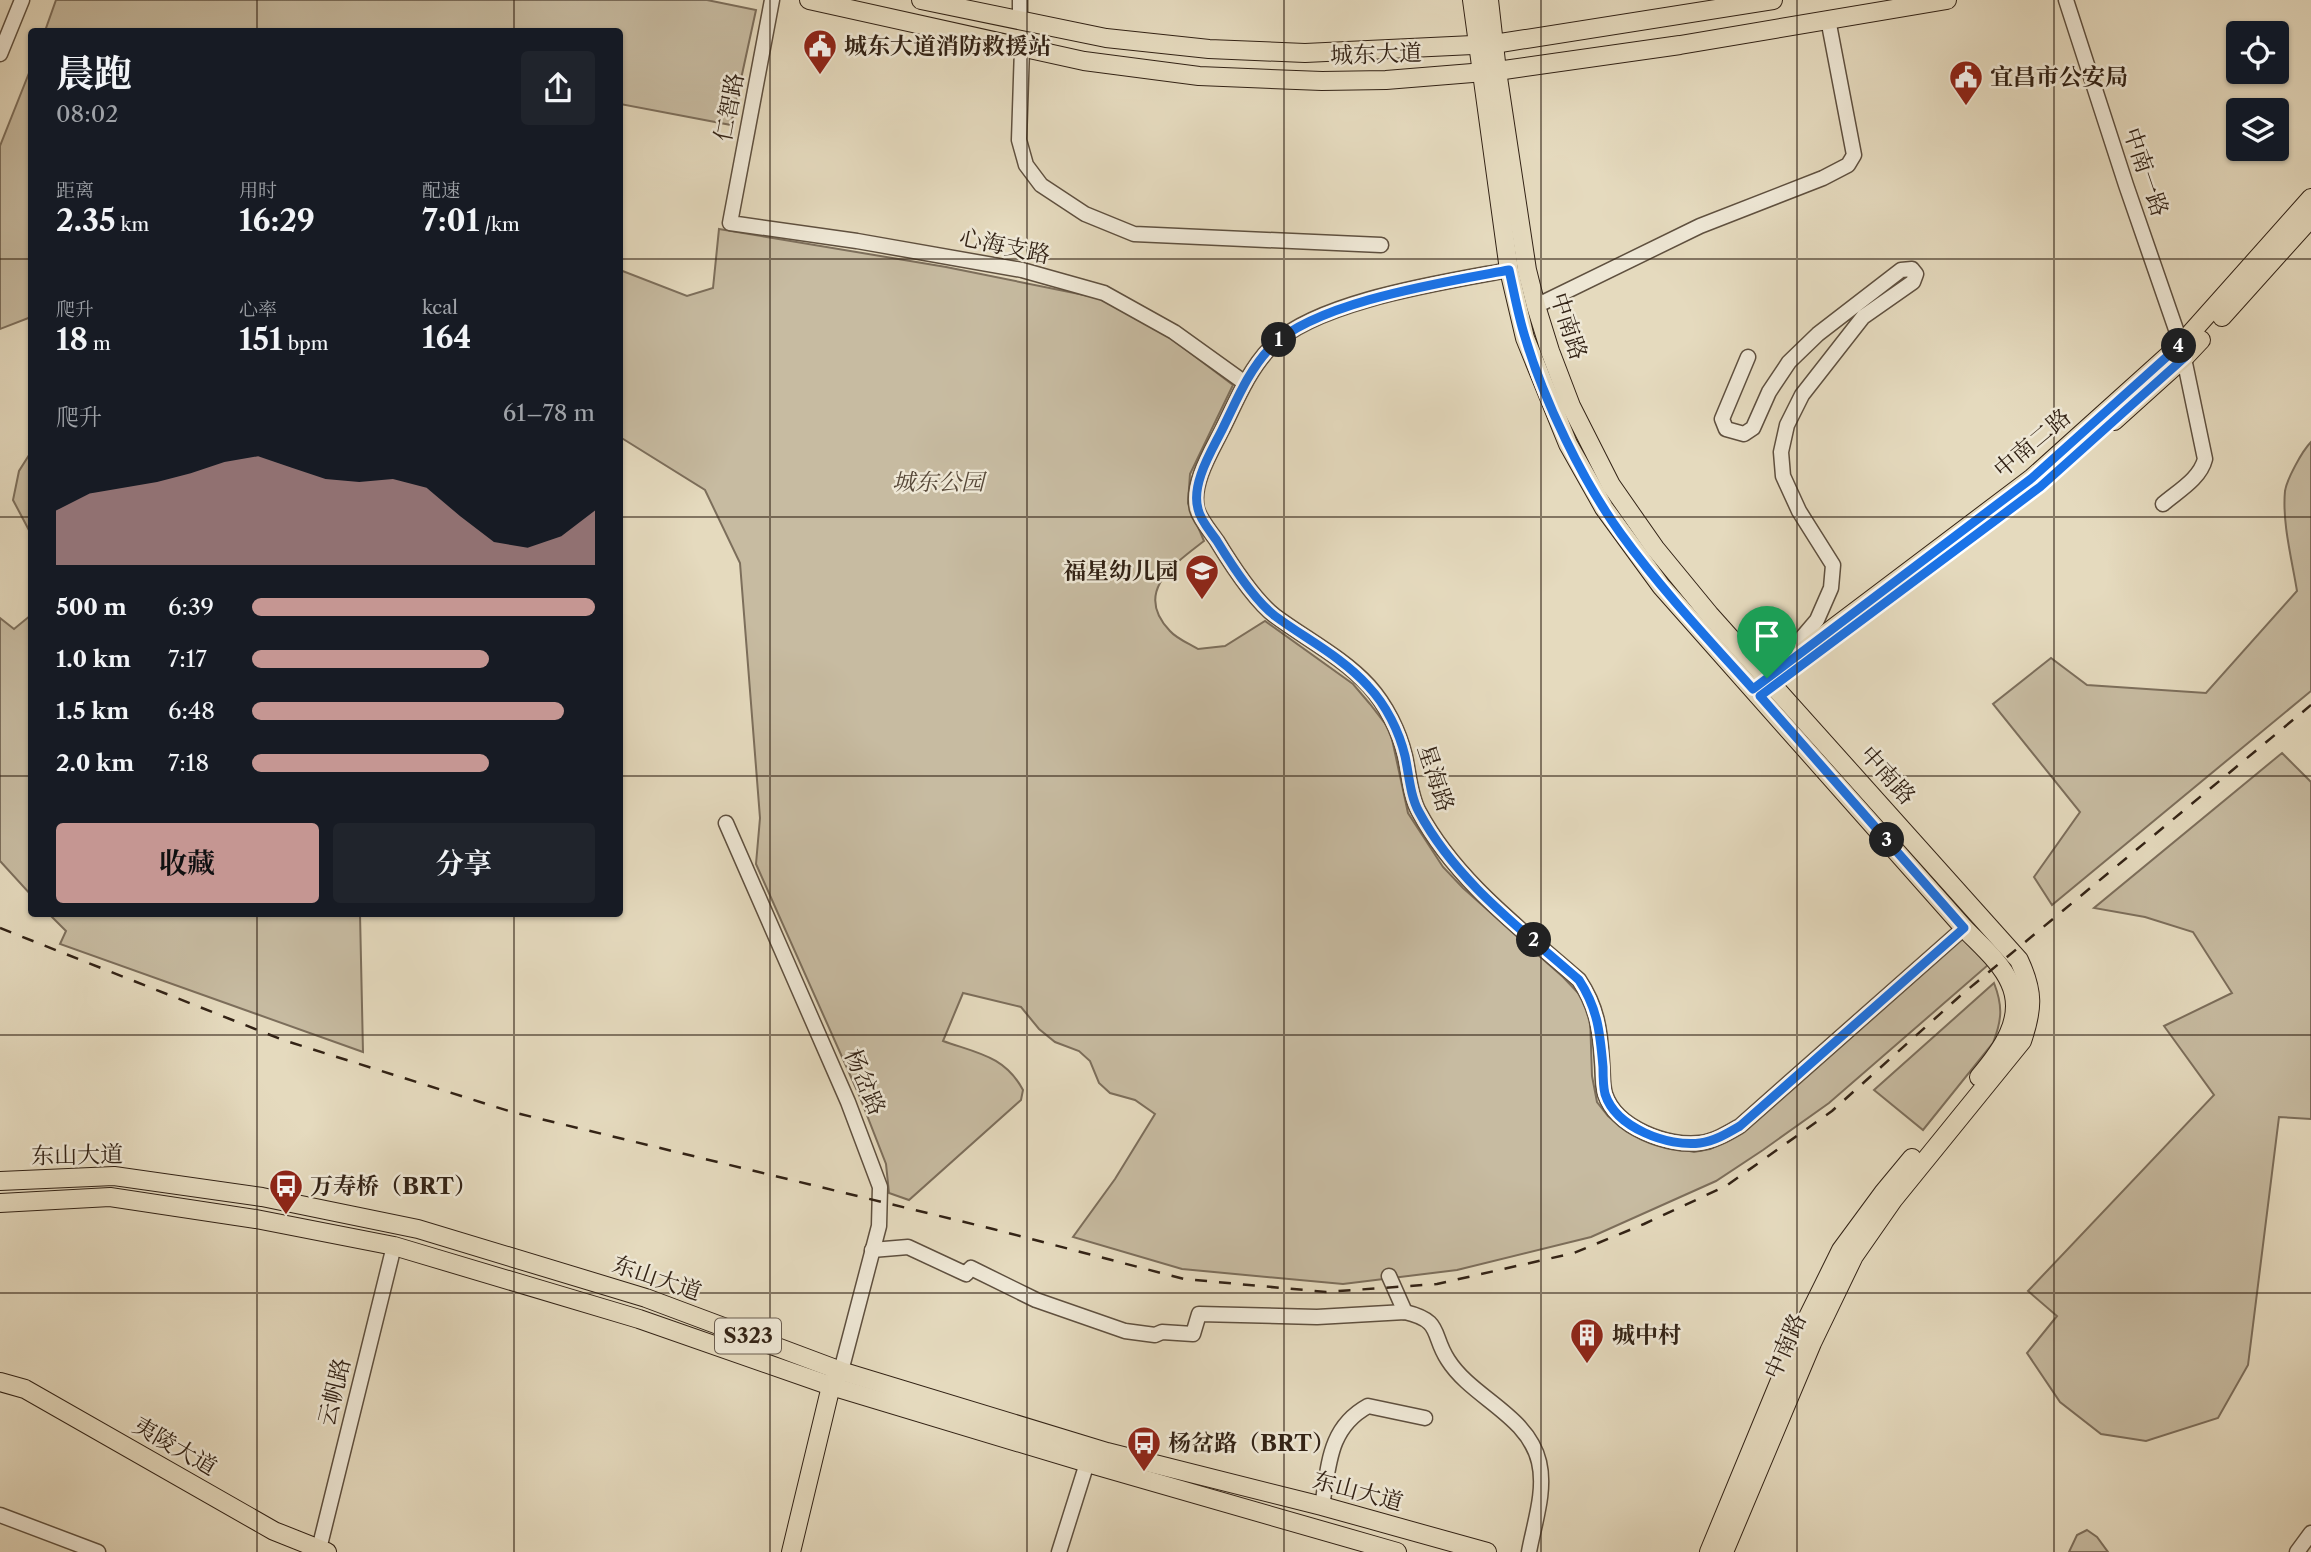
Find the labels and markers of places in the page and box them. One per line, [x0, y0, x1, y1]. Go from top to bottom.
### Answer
public building icon: 城东大道消防救援站 [801, 27, 839, 76]
place label: 城东大道消防救援站 [844, 32, 1051, 60]
public building icon: 宜昌市公安局 [1947, 58, 1985, 107]
place label: 宜昌市公安局 [1990, 63, 2128, 91]
pin: 1 [1262, 322, 1296, 358]
pin: 4 [2162, 328, 2196, 364]
school or university icon: 福星幼儿园 [1183, 552, 1221, 601]
place label: 福星幼儿园 [1063, 557, 1178, 585]
pin [1737, 606, 1797, 678]
pin: 3 [1870, 822, 1904, 858]
pin: 2 [1516, 922, 1552, 958]
bus stop icon: 万寿桥（BRT） [267, 1167, 305, 1216]
place label: 万寿桥（BRT） [310, 1172, 477, 1200]
building icon: 城中村 [1568, 1316, 1606, 1365]
place label: 城中村 [1612, 1321, 1681, 1349]
bus stop icon: 杨岔路（BRT） [1125, 1424, 1163, 1473]
place label: 杨岔路（BRT） [1168, 1429, 1335, 1457]

